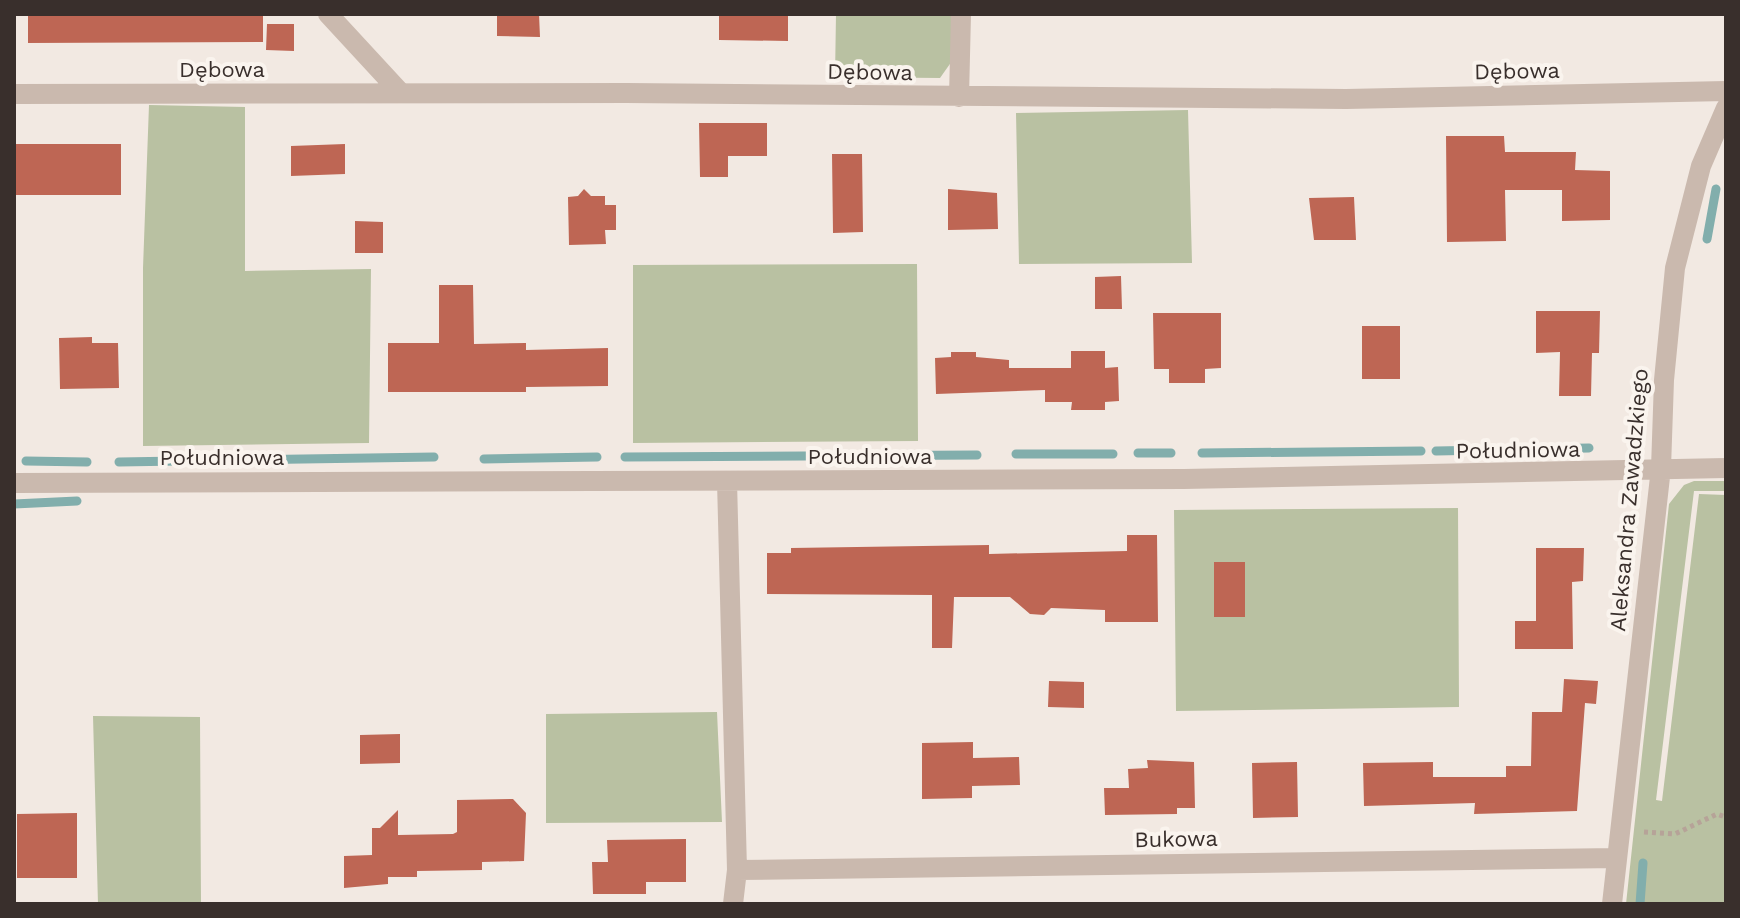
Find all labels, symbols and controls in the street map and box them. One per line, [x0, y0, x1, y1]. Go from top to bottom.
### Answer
street label: Dębowa [179, 57, 265, 82]
street label: Dębowa [1474, 58, 1560, 84]
street label: Dębowa [827, 59, 913, 85]
street label: Aleksandra Zawadzkiego [1605, 367, 1653, 633]
street label: Południowa [1455, 436, 1581, 464]
street label: Południowa [808, 444, 932, 469]
street label: Południowa [160, 445, 284, 470]
street label: Bukowa [1134, 826, 1218, 852]

